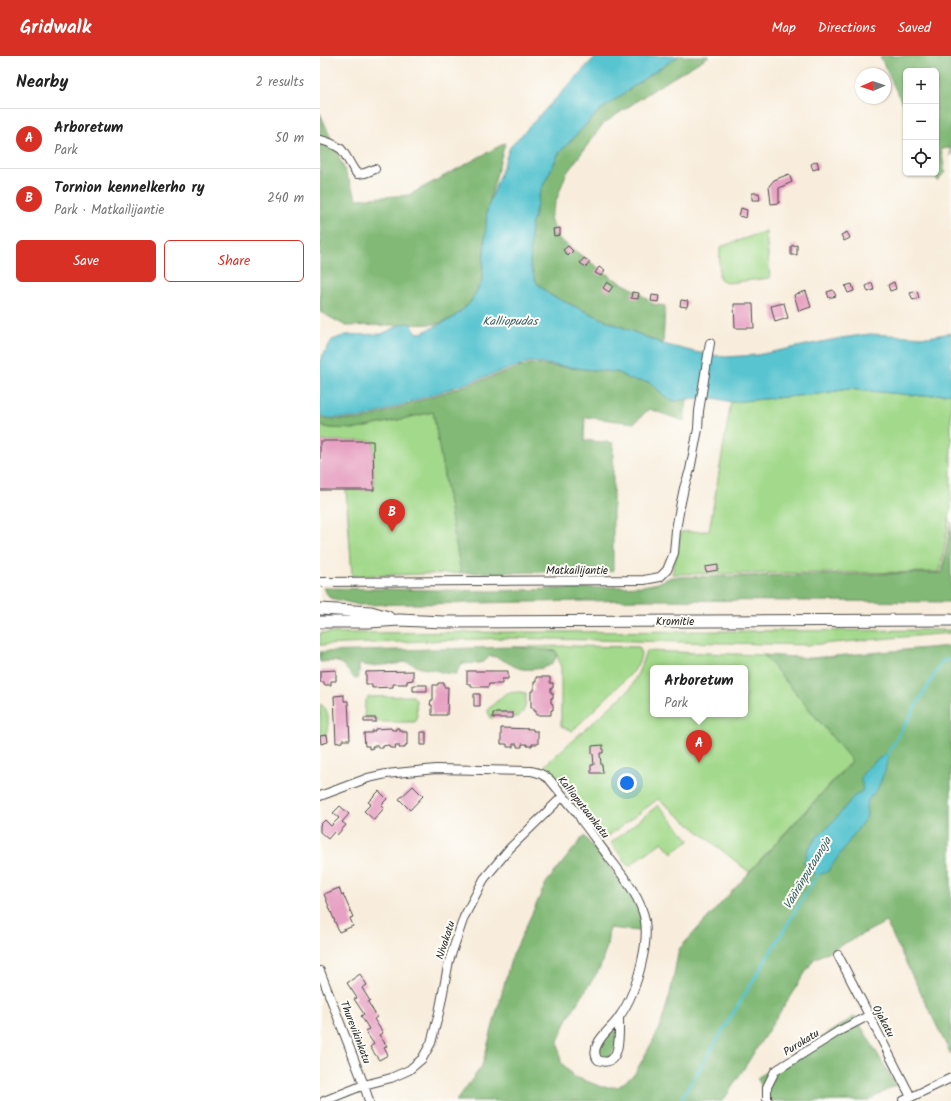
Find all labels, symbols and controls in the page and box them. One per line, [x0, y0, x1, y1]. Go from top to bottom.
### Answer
text: Gridwalk [20, 13, 91, 43]
text: Map [771, 17, 796, 39]
text: Directions [818, 17, 876, 39]
text: Saved [898, 17, 931, 39]
north arrow [855, 68, 891, 104]
map controls [903, 68, 939, 176]
button: + [903, 68, 939, 104]
text: Nearby [16, 69, 68, 96]
text: 2 results [256, 72, 304, 93]
button: − [903, 104, 939, 140]
text: Arboretum [54, 116, 123, 140]
text: A [25, 128, 33, 149]
text: 50 m [275, 128, 304, 149]
text: Park [54, 140, 78, 161]
button: locate [903, 140, 939, 176]
text: Tornion kennelkerho ry [54, 176, 205, 200]
text: B [25, 188, 33, 209]
text: 240 m [267, 188, 304, 209]
text: Park · Matkailijantie [54, 200, 164, 221]
button: Save [16, 240, 156, 282]
button: Share [164, 240, 304, 282]
water label: Kalliopudas [482, 312, 539, 331]
pin: B [379, 499, 405, 532]
street label: Matkailijantie [546, 562, 608, 580]
street label: Kromitie [656, 613, 694, 631]
popup [650, 665, 748, 717]
text: Arboretum [664, 669, 734, 693]
text: Park [664, 693, 688, 714]
pin: A [686, 730, 712, 763]
street label: Kallioputaankatu [553, 772, 614, 843]
your location [617, 773, 637, 793]
water label: Vääränputaanoja [778, 832, 837, 913]
street label: Nivakatu [431, 918, 461, 962]
street label: Thurevikinkatu [335, 998, 376, 1067]
street label: Ojakatu [867, 1002, 900, 1042]
street label: Purokatu [780, 1024, 824, 1061]

